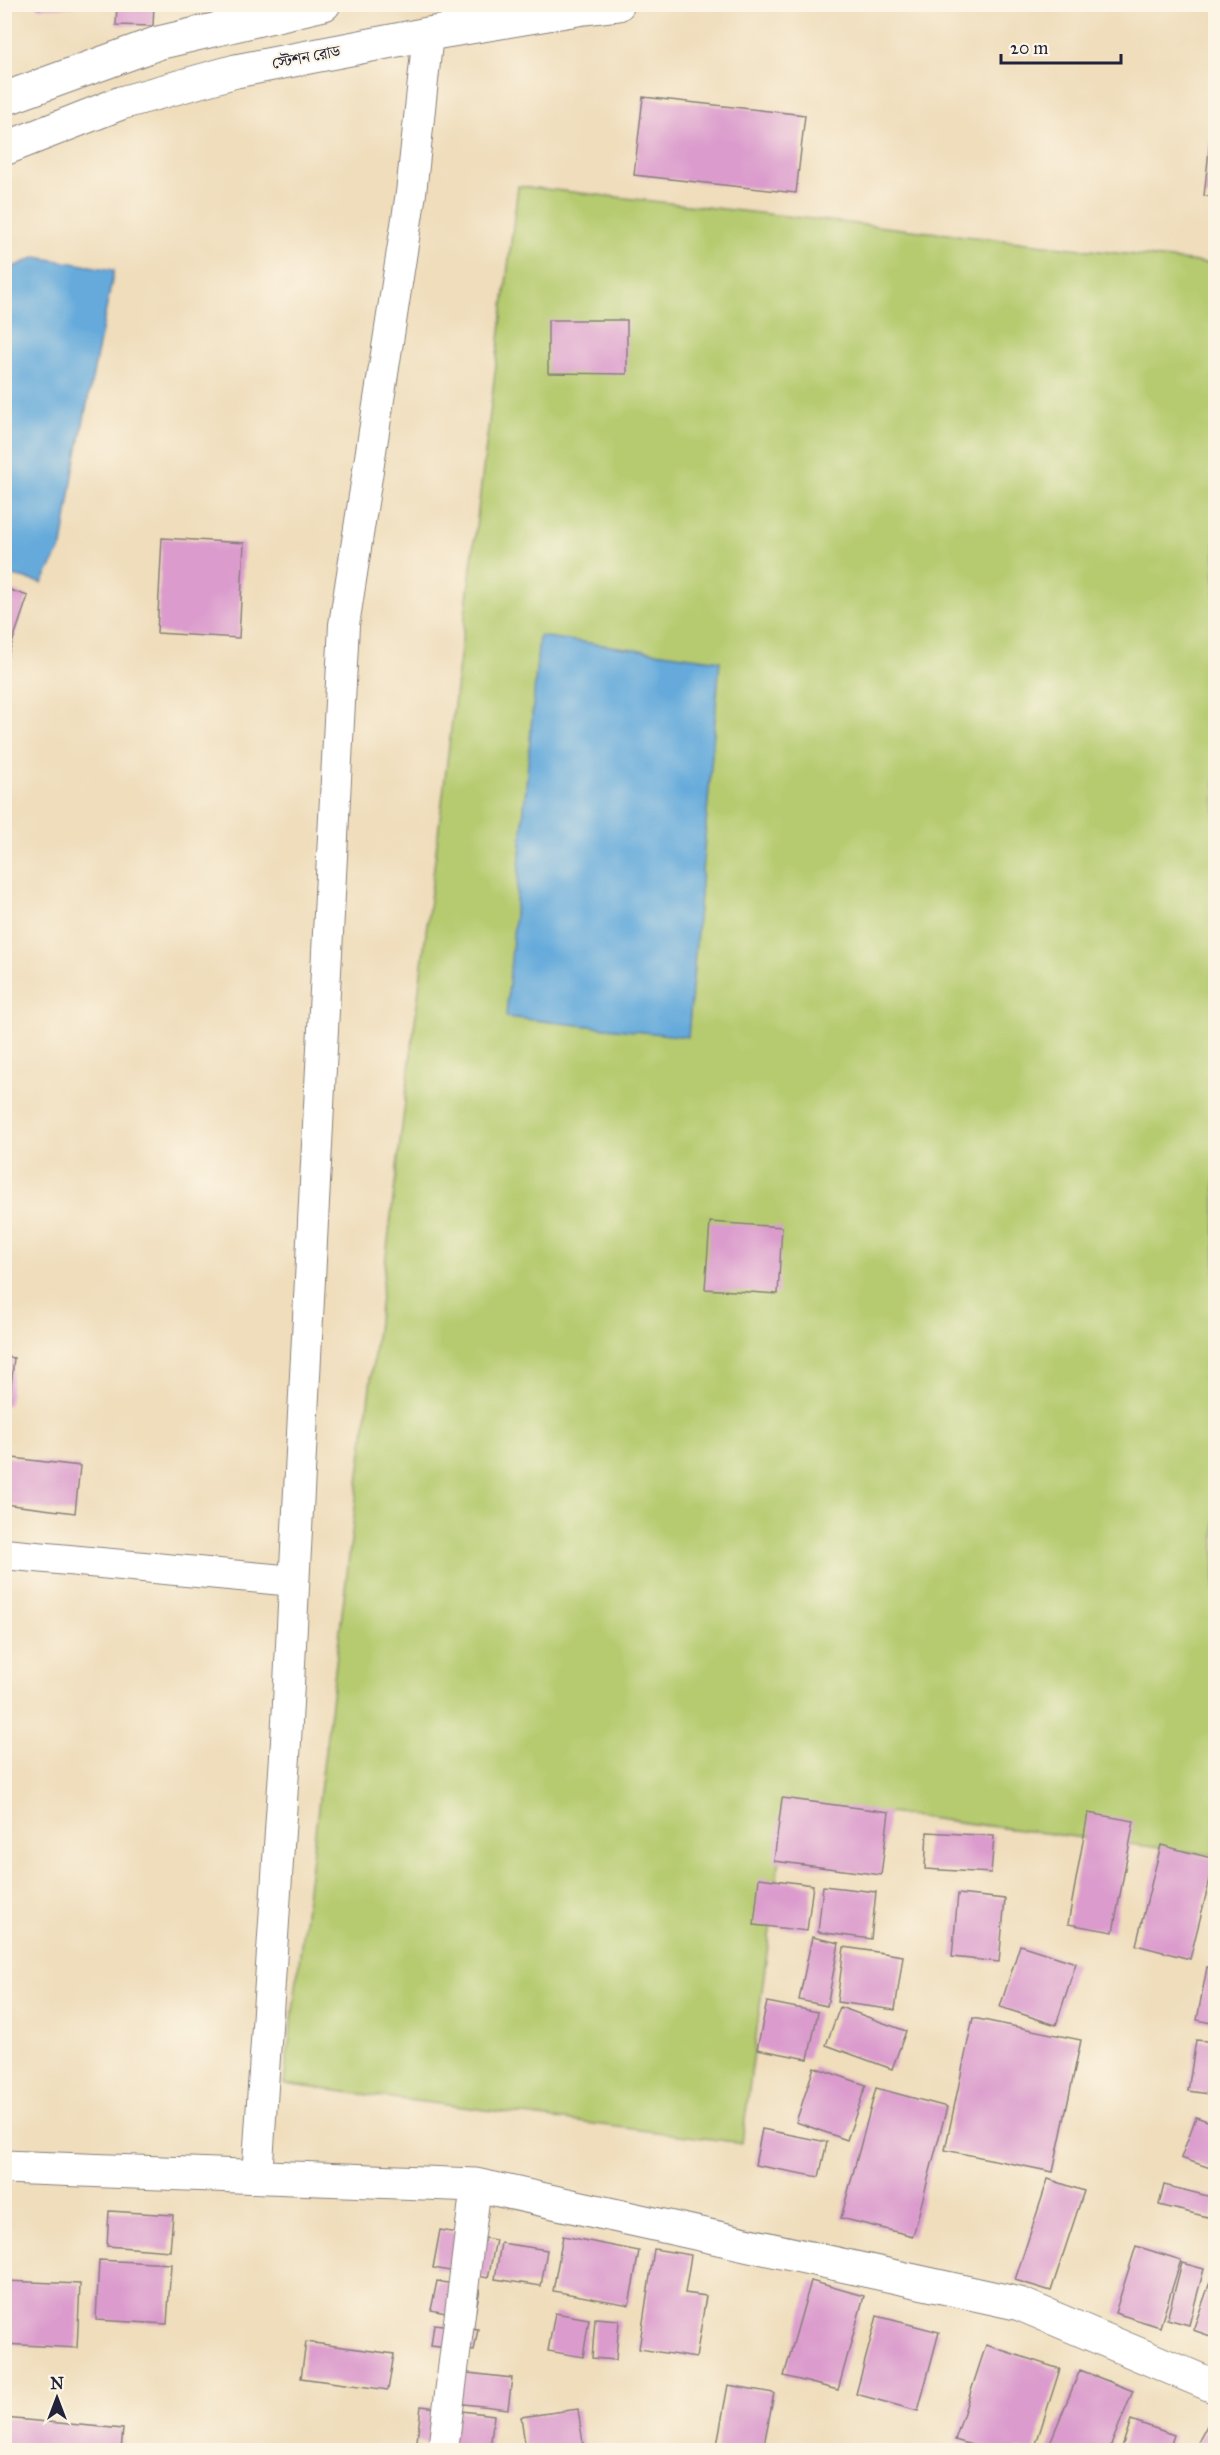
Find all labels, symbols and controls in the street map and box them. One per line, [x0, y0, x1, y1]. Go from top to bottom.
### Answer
scale bar [1001, 27, 1121, 65]
text: 20 m [1010, 37, 1048, 59]
street label: স্টেশন রোড [270, 41, 343, 73]
north arrow [27, 2368, 87, 2428]
text: N [50, 2374, 64, 2393]

